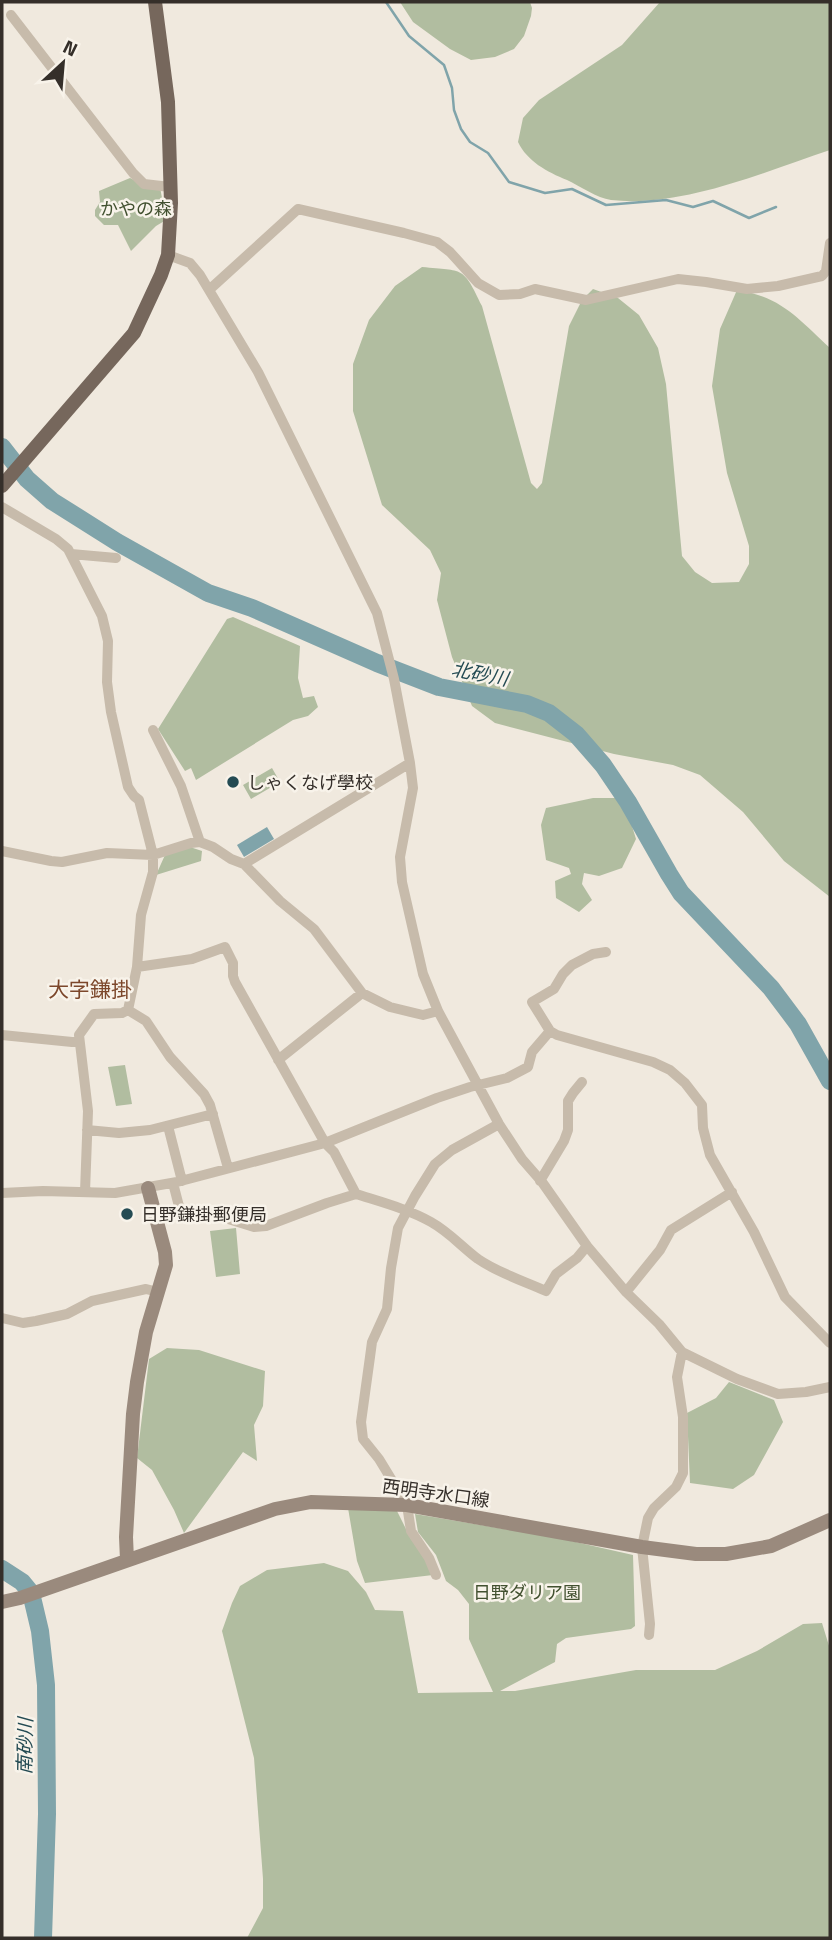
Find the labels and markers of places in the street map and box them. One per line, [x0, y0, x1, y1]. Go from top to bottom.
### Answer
place label: しゃくなげ學校 [247, 769, 373, 796]
marker: しゃくなげ學校 [225, 774, 241, 790]
place label: 日野鎌掛郵便局 [141, 1201, 267, 1228]
marker: 日野鎌掛郵便局 [119, 1206, 135, 1222]

